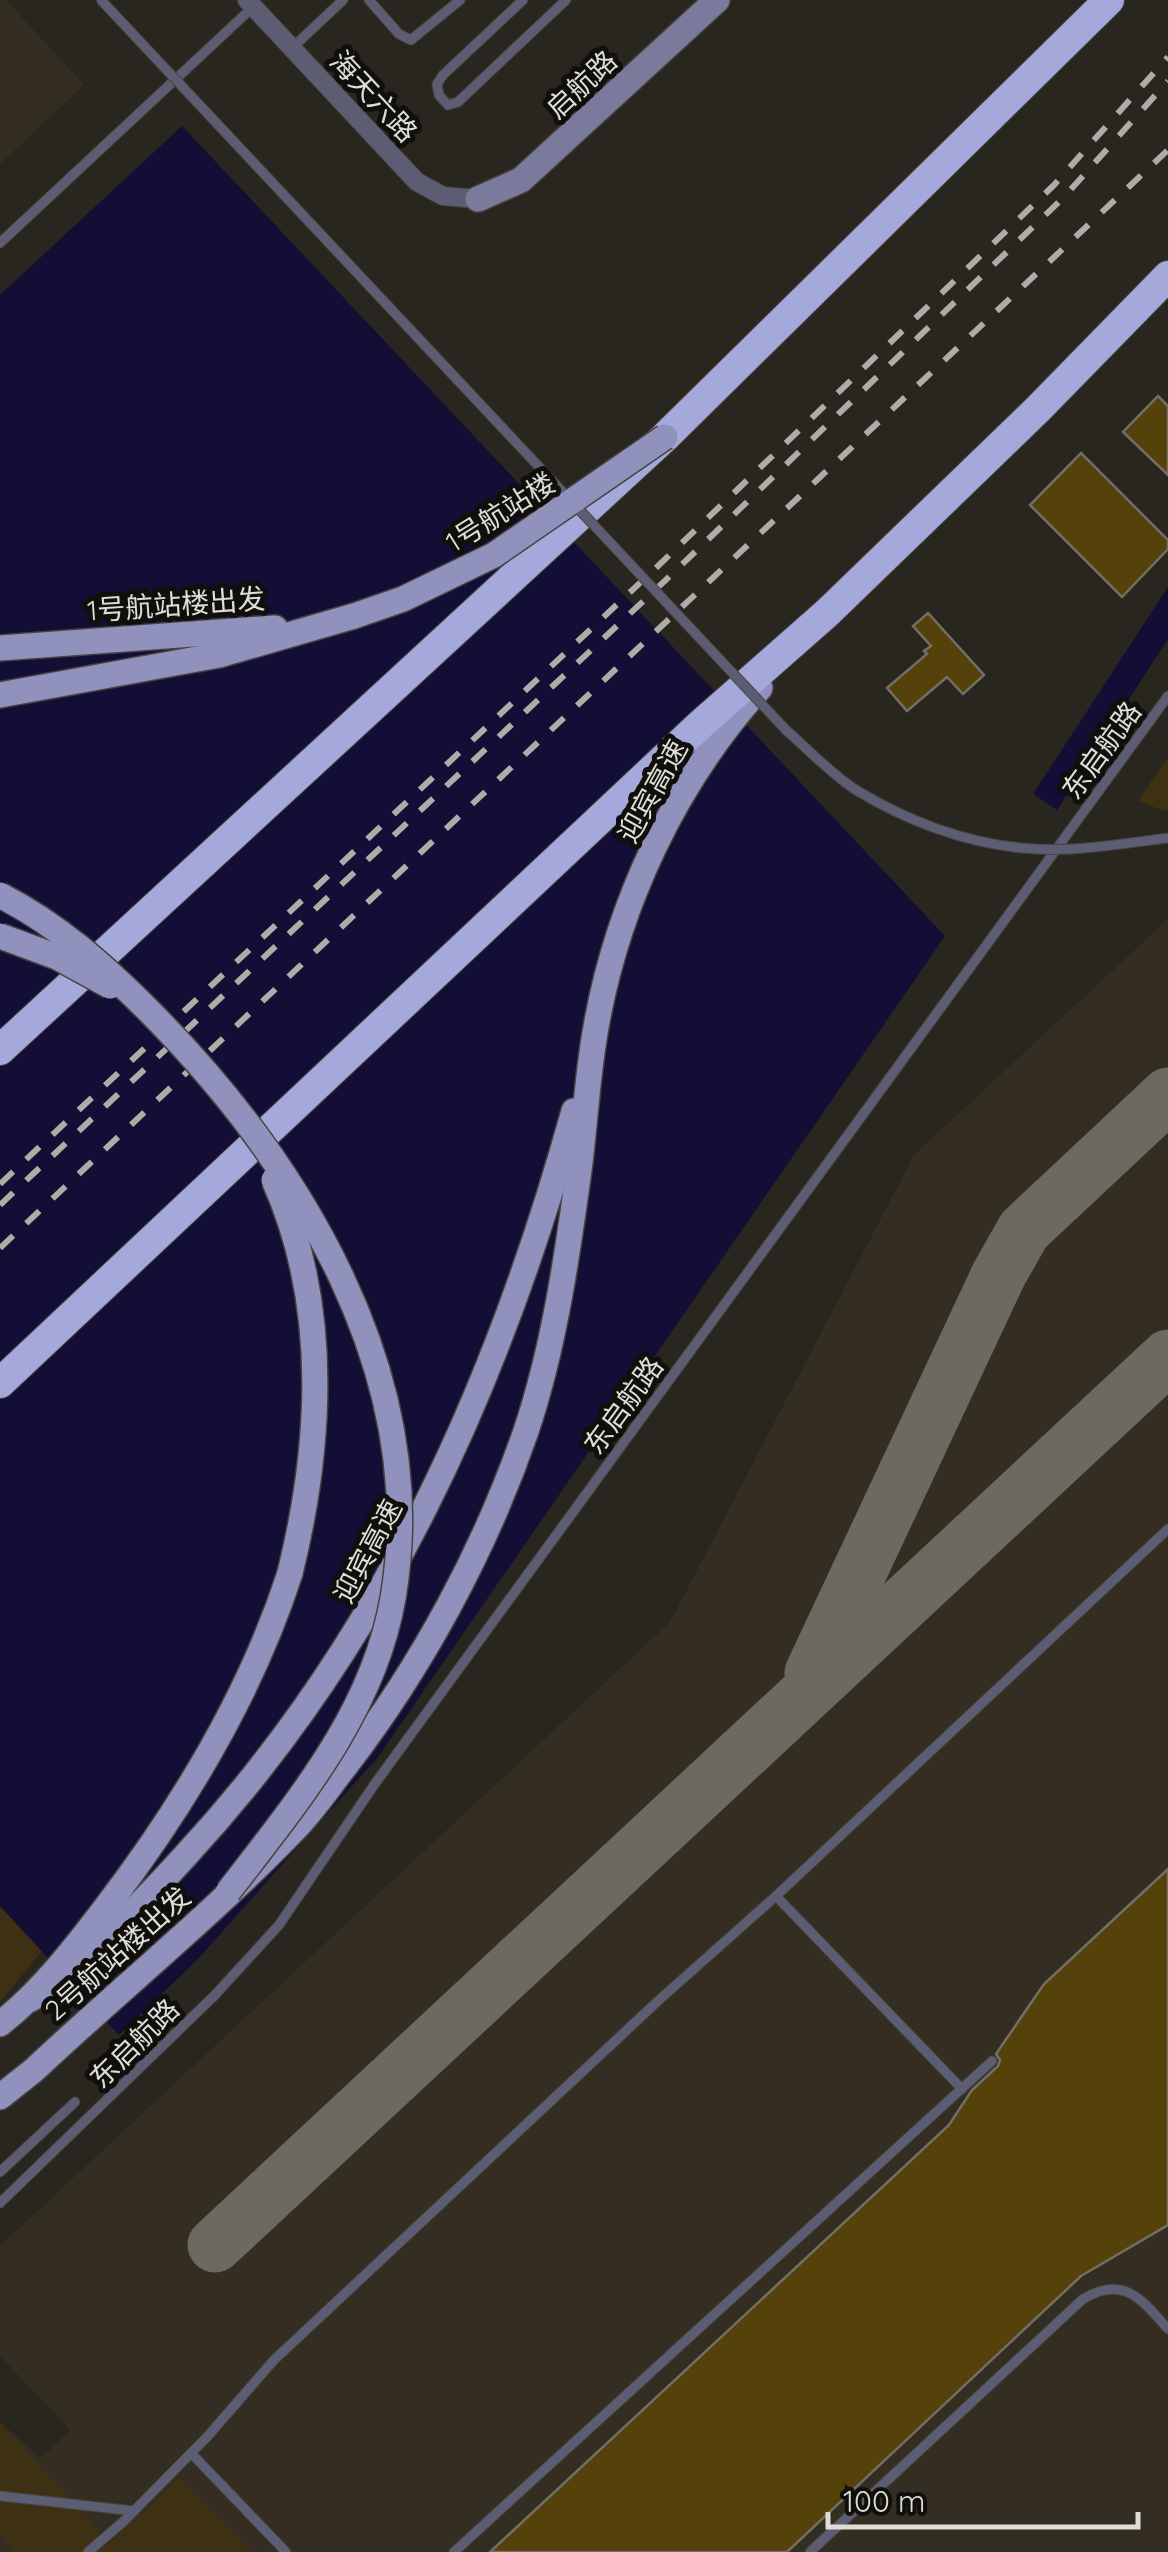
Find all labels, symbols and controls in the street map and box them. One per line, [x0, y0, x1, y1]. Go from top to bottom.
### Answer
street label: 海天六路 [323, 43, 425, 149]
street label: 启航路 [538, 43, 624, 125]
street label: 1号航站楼 [439, 465, 561, 559]
street label: 1号航站楼出发 [86, 580, 266, 628]
street label: 东启航路 [1054, 694, 1148, 806]
street label: 迎宾高速 [610, 734, 694, 848]
street label: 东启航路 [576, 1349, 670, 1461]
street label: 迎宾高速 [325, 1493, 409, 1609]
street label: 2号航站楼出发 [37, 1879, 197, 2027]
street label: 东启航路 [82, 1991, 186, 2095]
scale bar [828, 2467, 1138, 2529]
text: 100 m [843, 2482, 925, 2520]

